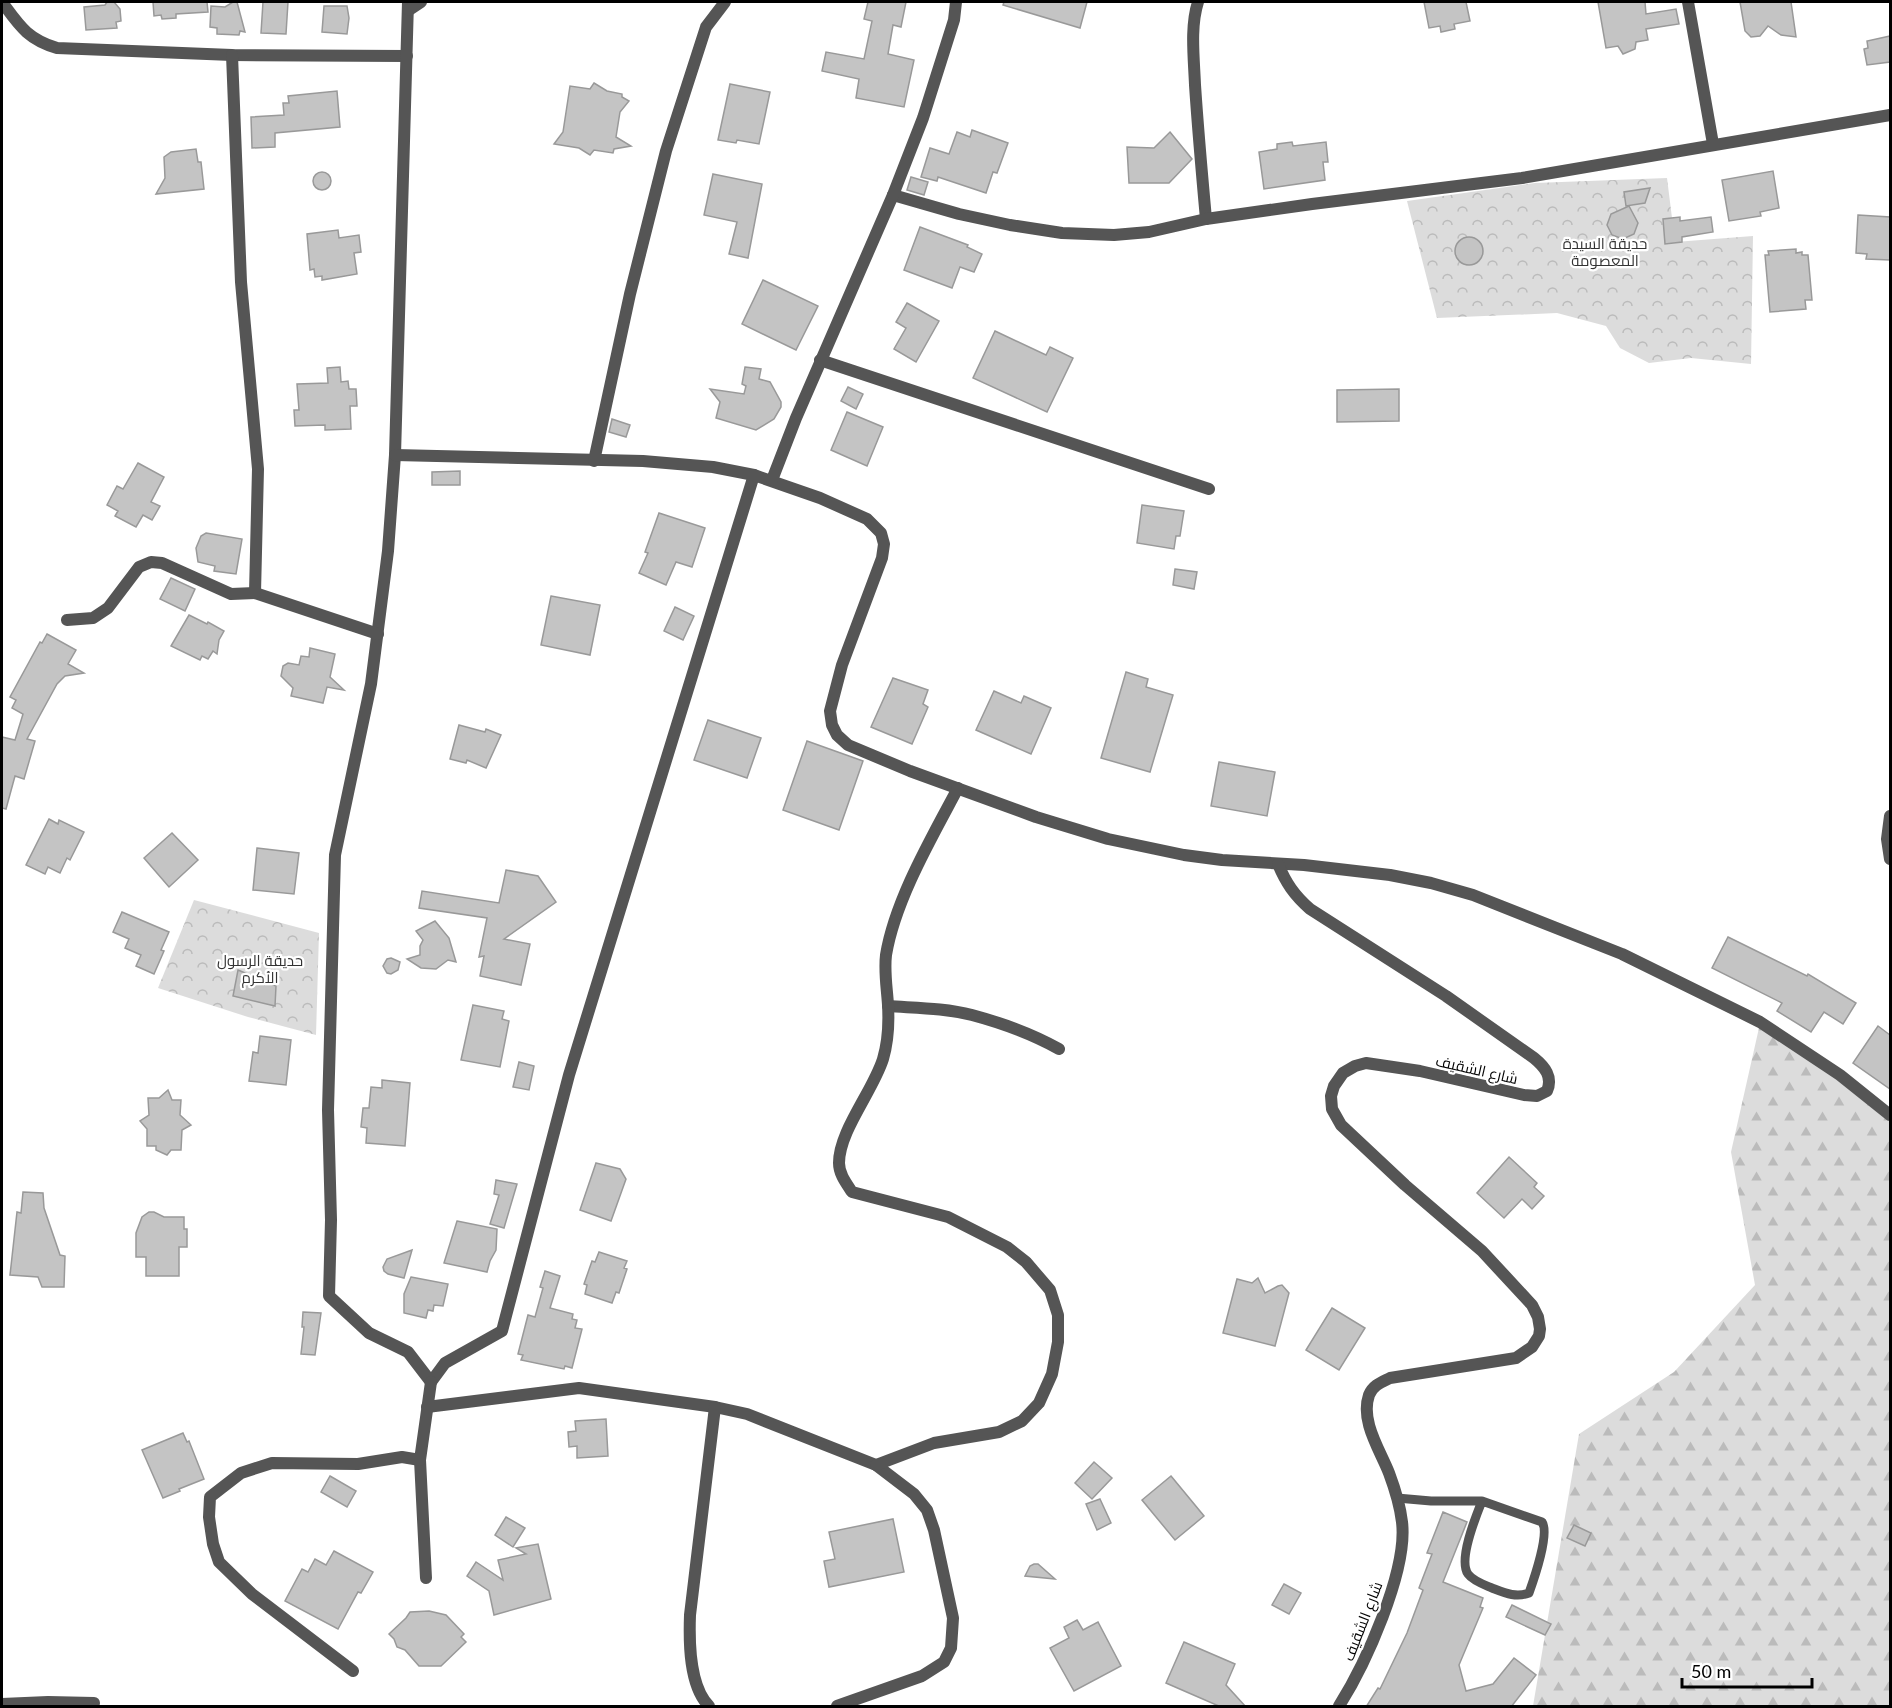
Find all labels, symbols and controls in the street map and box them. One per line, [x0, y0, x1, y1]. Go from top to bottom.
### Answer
park label: حديقة السيدة المعصومة [1563, 234, 1647, 270]
park label: حديقة الرسول الأكرم [217, 951, 303, 988]
street label: شارع الشقيف [1433, 1051, 1520, 1090]
street label: شارع الشقيف [1339, 1579, 1388, 1664]
scale bar [1682, 1651, 1812, 1689]
text: 50 m [1691, 1660, 1731, 1682]

